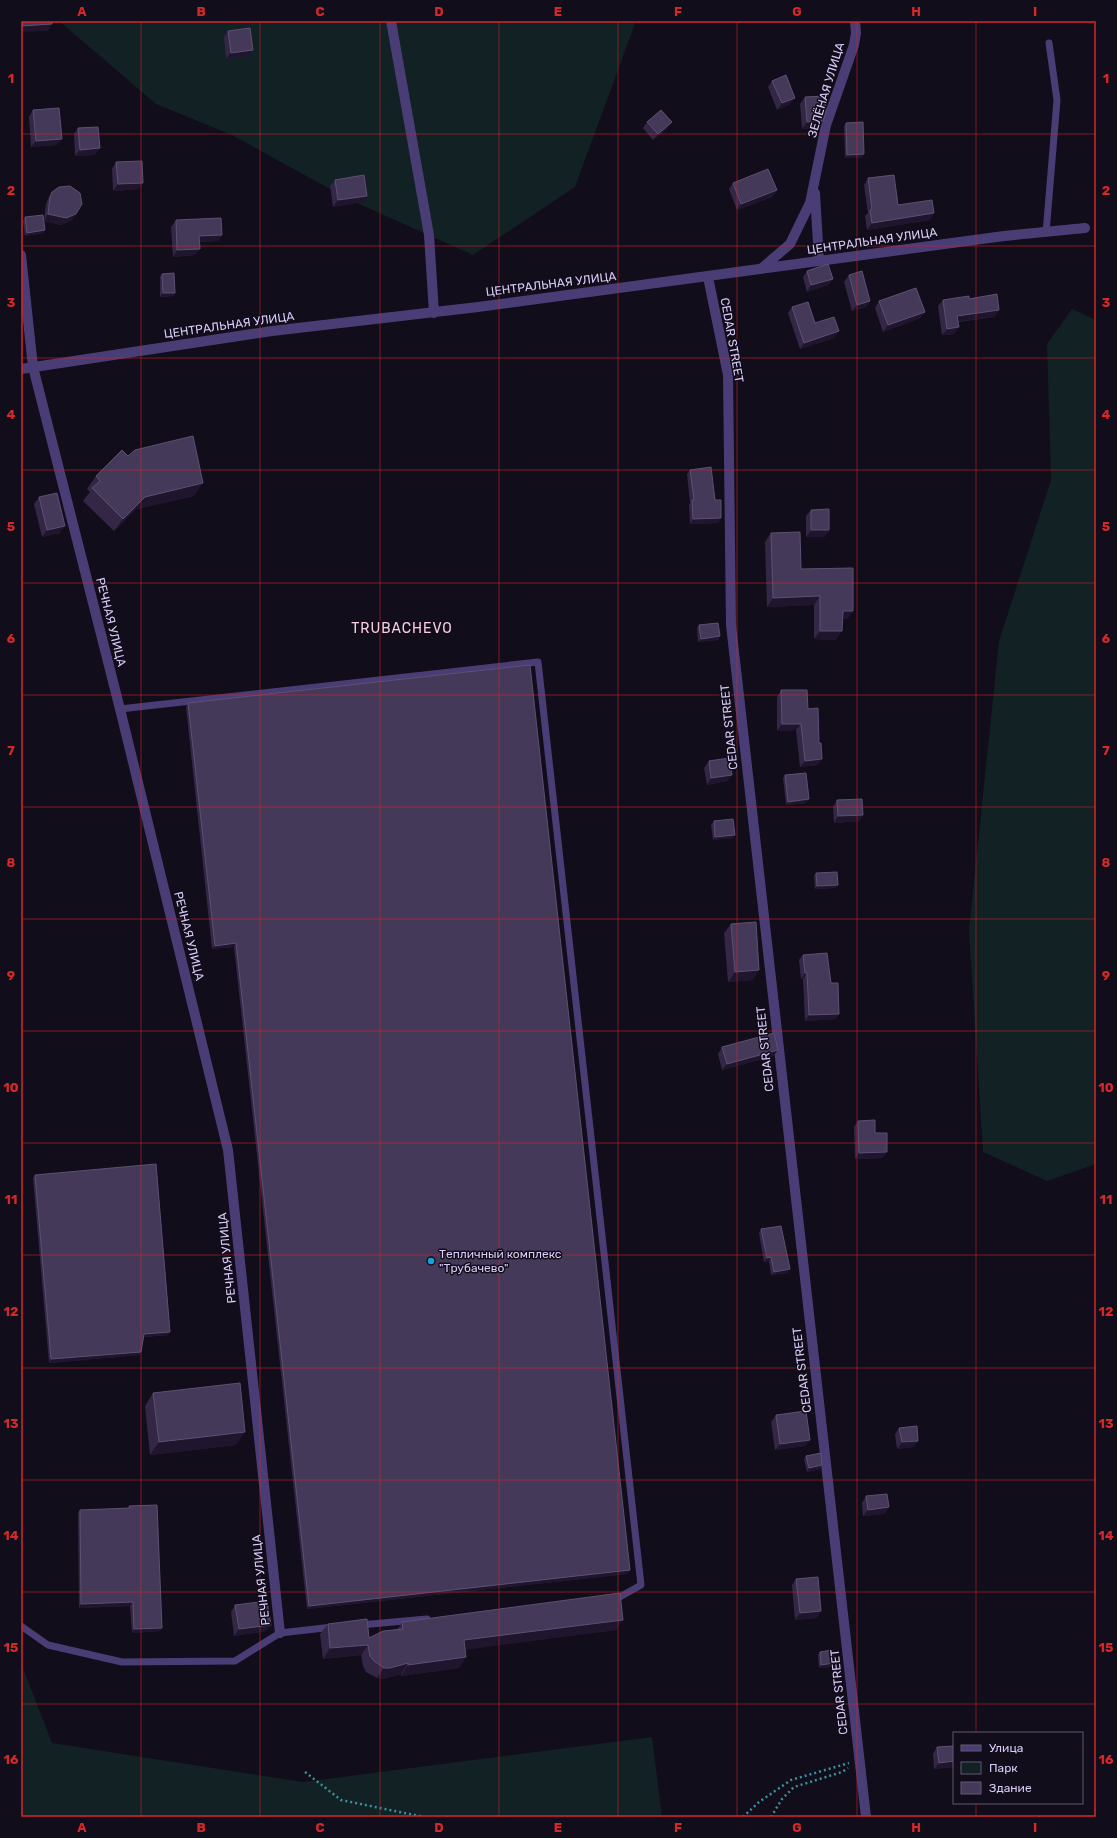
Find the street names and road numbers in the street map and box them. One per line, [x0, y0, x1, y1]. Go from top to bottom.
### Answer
street label: ЗЕЛЁНАЯ УЛИЦА [805, 41, 847, 139]
street label: ЦЕНТРАЛЬНАЯ УЛИЦА [806, 225, 938, 257]
street label: ЦЕНТРАЛЬНАЯ УЛИЦА [485, 269, 617, 299]
street label: CEDAR STREET [718, 296, 746, 384]
street label: ЦЕНТРАЛЬНАЯ УЛИЦА [163, 309, 295, 341]
street label: РЕЧНАЯ УЛИЦА [93, 576, 129, 668]
street label: CEDAR STREET [718, 684, 740, 770]
street label: РЕЧНАЯ УЛИЦА [171, 890, 207, 982]
street label: CEDAR STREET [754, 1006, 776, 1092]
street label: РЕЧНАЯ УЛИЦА [215, 1212, 239, 1304]
street label: CEDAR STREET [790, 1326, 814, 1413]
street label: РЕЧНАЯ УЛИЦА [249, 1534, 273, 1626]
street label: CEDAR STREET [828, 1649, 850, 1735]

